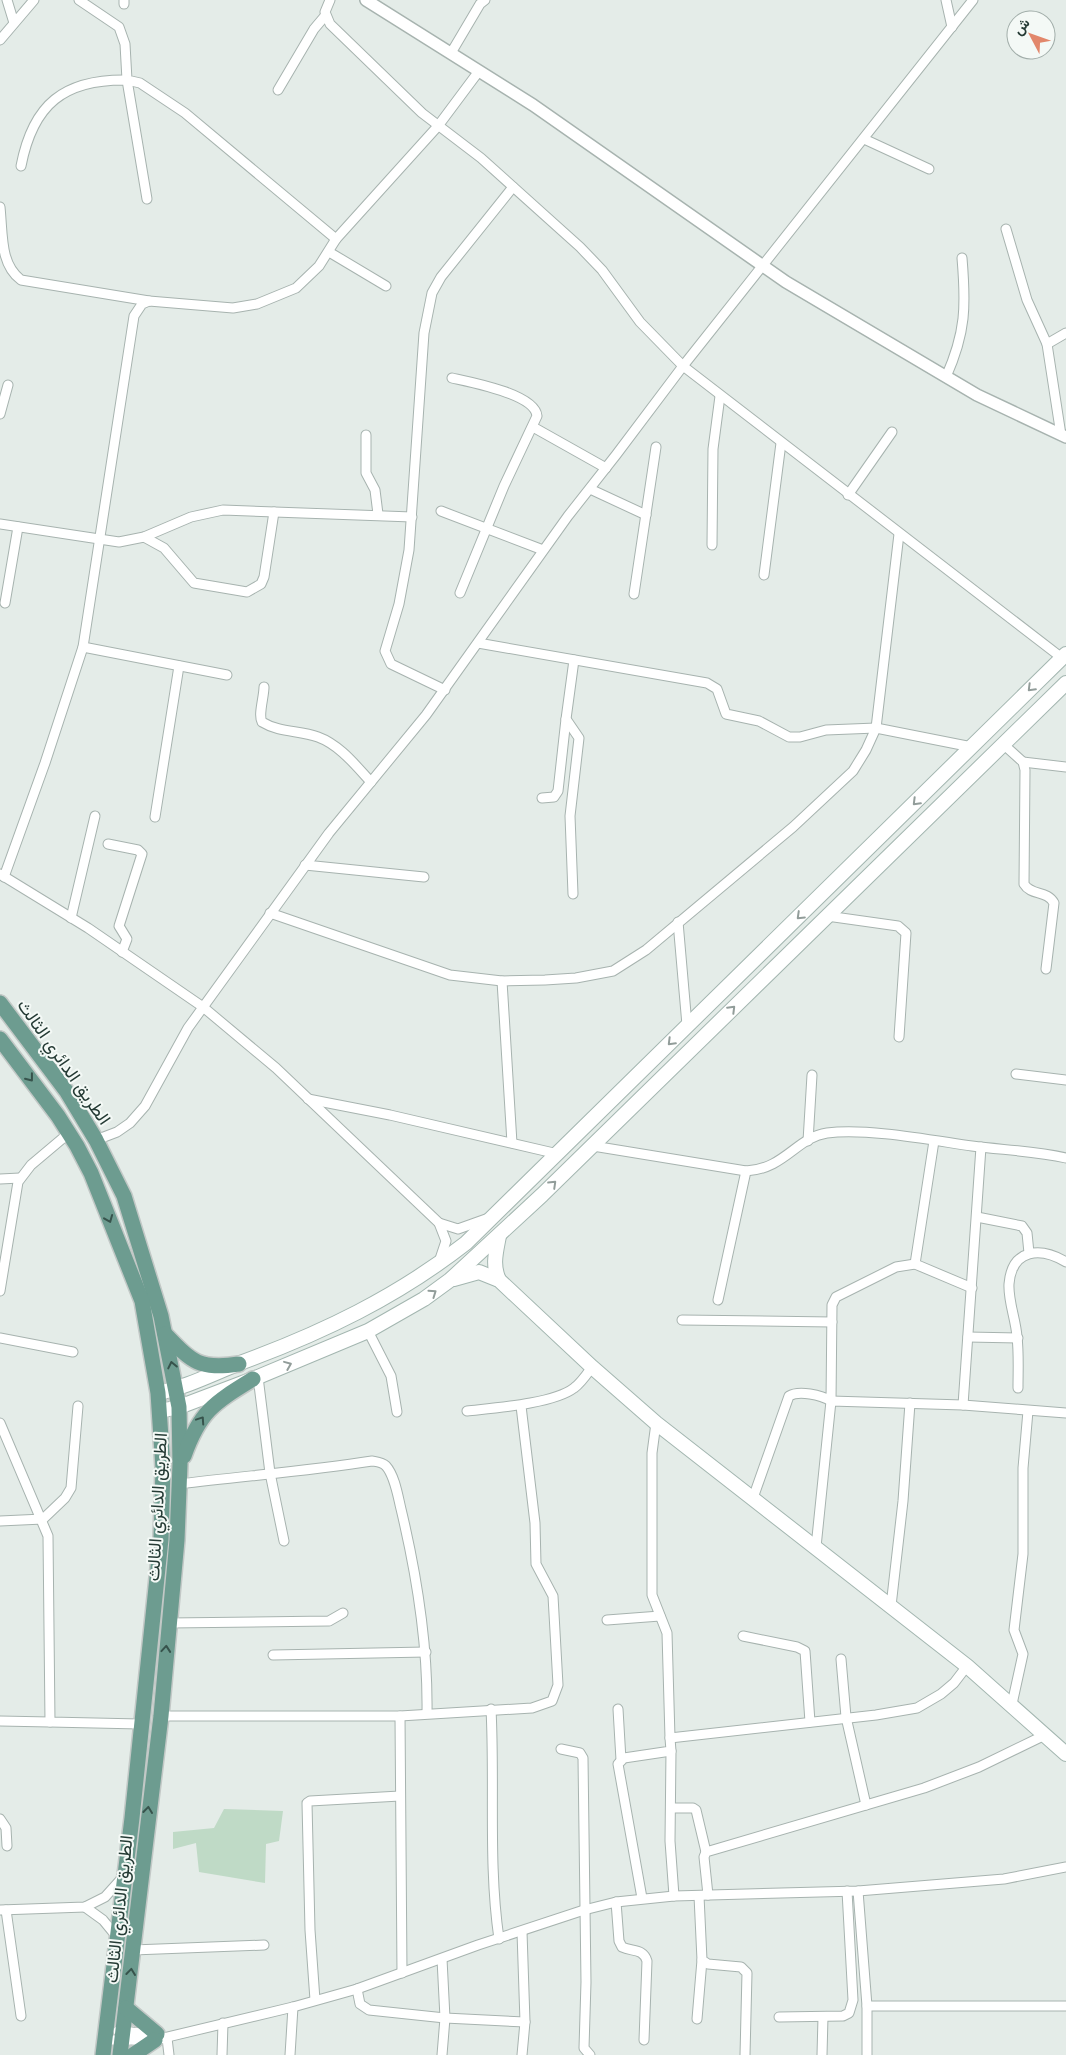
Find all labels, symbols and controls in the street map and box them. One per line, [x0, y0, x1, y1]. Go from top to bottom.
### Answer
north arrow [1006, 10, 1056, 60]
text: ش [1010, 15, 1034, 39]
one-way arrow [1028, 682, 1037, 691]
one-way arrow [912, 796, 921, 805]
one-way arrow [796, 910, 805, 919]
street label: الطريق الدائري الثالث [9, 995, 116, 1131]
one-way arrow [726, 1006, 735, 1015]
one-way arrow [668, 1036, 677, 1045]
one-way arrow [24, 1072, 33, 1082]
one-way arrow [548, 1181, 557, 1190]
one-way arrow [104, 1214, 114, 1222]
one-way arrow [427, 1290, 436, 1298]
one-way arrow [167, 1361, 177, 1370]
one-way arrow [283, 1361, 292, 1371]
one-way arrow [194, 1416, 204, 1425]
street label: الطريق الدائري الثالث [142, 1432, 176, 1582]
one-way arrow [160, 1645, 171, 1653]
one-way arrow [142, 1806, 153, 1814]
street label: الطريق الدائري الثالث [100, 1834, 142, 1984]
one-way arrow [125, 1968, 136, 1976]

